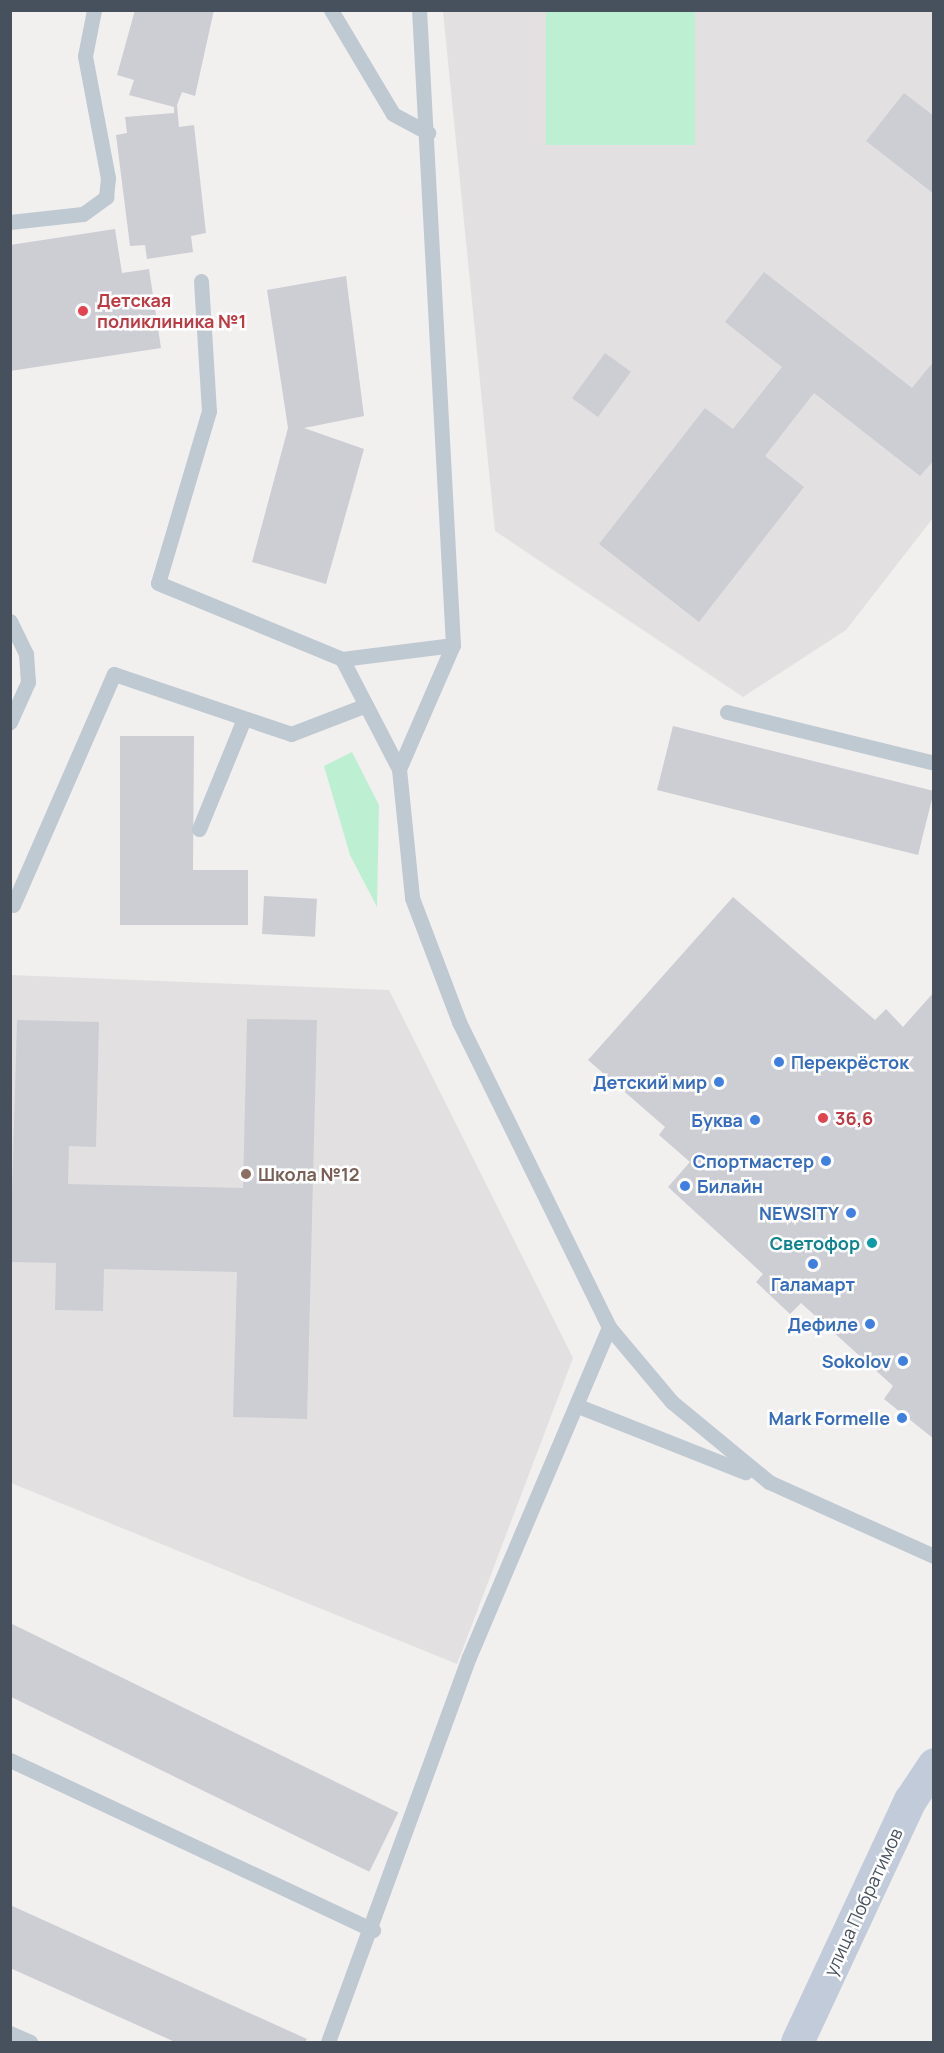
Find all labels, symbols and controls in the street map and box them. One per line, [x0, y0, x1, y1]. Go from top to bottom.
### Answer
place label: Детская поликлиника №1 [97, 290, 246, 332]
marker: Детская поликлиника №1 [74, 302, 92, 320]
place label: Перекрёсток [791, 1051, 909, 1073]
marker: Перекрёсток [772, 1055, 786, 1069]
place label: Детский мир [593, 1071, 707, 1093]
marker: Детский мир [712, 1075, 726, 1089]
place label: 36,6 [835, 1107, 873, 1129]
place label: Буква [691, 1109, 743, 1131]
marker: 36,6 [816, 1111, 830, 1125]
marker: Буква [748, 1113, 762, 1127]
place label: Спортмастер [693, 1150, 814, 1172]
marker: Спортмастер [819, 1154, 833, 1168]
place label: Школа №12 [258, 1163, 359, 1185]
marker: Школа №12 [239, 1167, 253, 1181]
place label: Билайн [697, 1175, 763, 1197]
marker: Билайн [678, 1179, 692, 1193]
place label: NEWSITY [759, 1202, 839, 1224]
marker: NEWSITY [844, 1206, 858, 1220]
place label: Светофор [770, 1232, 860, 1254]
marker: Светофор [865, 1236, 879, 1250]
marker: Галамарт [806, 1257, 820, 1271]
place label: Галамарт [771, 1273, 855, 1295]
place label: Дефиле [787, 1313, 858, 1335]
marker: Дефиле [863, 1317, 877, 1331]
place label: Sokolov [822, 1350, 891, 1372]
marker: Sokolov [896, 1354, 910, 1368]
place label: Mark Formelle [769, 1407, 890, 1429]
marker: Mark Formelle [895, 1411, 909, 1425]
street label: улица Побратимов [819, 1825, 907, 1979]

